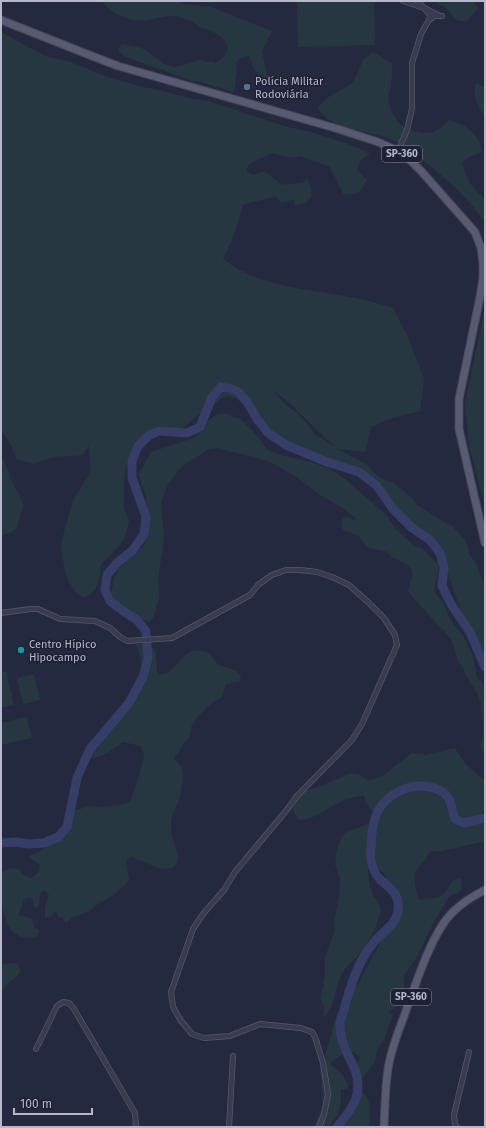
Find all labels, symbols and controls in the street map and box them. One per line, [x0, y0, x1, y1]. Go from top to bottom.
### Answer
place label: Polícia Militar Rodoviária [255, 75, 324, 101]
marker: Polícia Militar Rodoviária [242, 82, 252, 92]
road number: SP-360 [382, 146, 422, 162]
place label: Centro Hípico Hipocampo [29, 638, 96, 664]
marker: Centro Hípico Hipocampo [16, 645, 26, 655]
road number: SP-360 [391, 989, 431, 1005]
scale bar [14, 1090, 92, 1116]
text: 100 m [20, 1097, 52, 1111]

